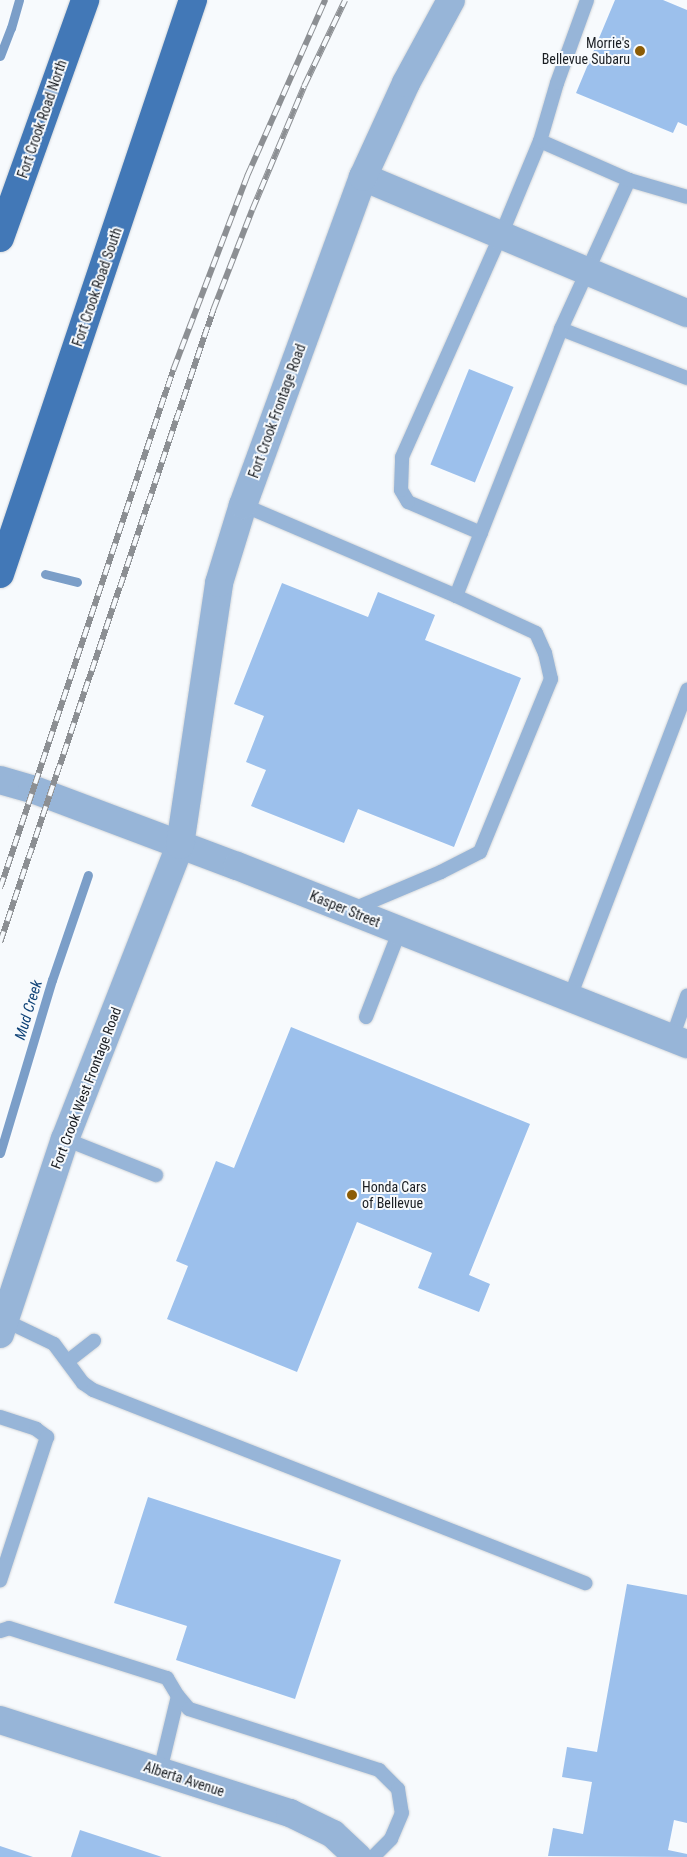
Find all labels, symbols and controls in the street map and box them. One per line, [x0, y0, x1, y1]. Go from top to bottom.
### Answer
place label: Morrie's Bellevue Subaru [542, 35, 630, 68]
marker: Morrie's Bellevue Subaru [634, 45, 646, 57]
street label: Fort Crook Road North [14, 58, 70, 180]
street label: Fort Crook Road South [69, 225, 125, 349]
street label: Fort Crook Frontage Road [245, 342, 309, 480]
street label: Kasper Street [307, 887, 383, 931]
water label: Mud Creek [11, 978, 47, 1042]
street label: Fort Crook West Frontage Road [47, 1005, 125, 1171]
place label: Honda Cars of Bellevue [362, 1179, 427, 1212]
marker: Honda Cars of Bellevue [346, 1189, 358, 1201]
street label: Alberta Avenue [142, 1758, 226, 1800]

